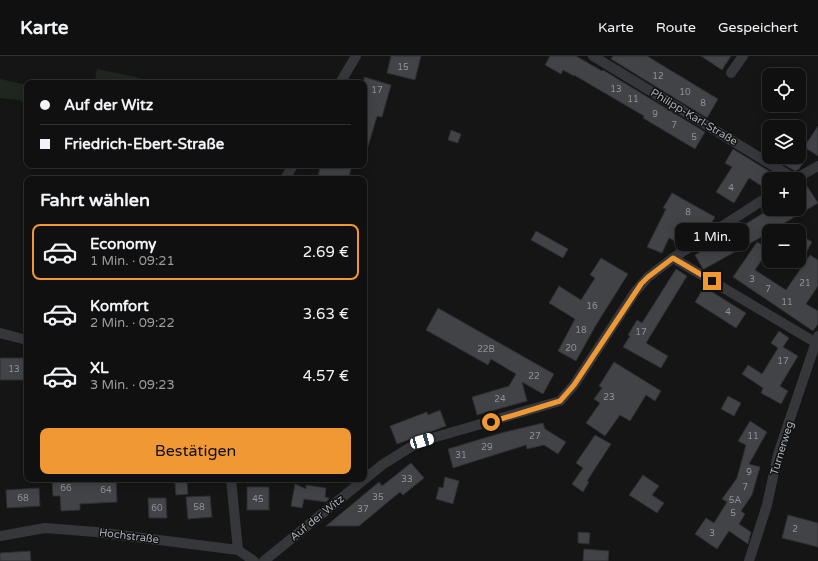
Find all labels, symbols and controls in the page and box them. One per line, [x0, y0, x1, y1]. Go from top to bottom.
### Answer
text: Karte [20, 17, 69, 39]
text: Karte [598, 19, 634, 36]
text: Route [656, 19, 696, 36]
text: Gespeichert [718, 19, 798, 36]
house number: 15 [397, 62, 409, 73]
map controls [762, 68, 806, 268]
button: locate [762, 68, 806, 112]
house number: 12 [652, 71, 664, 82]
house number: 13 [610, 84, 622, 95]
house number: 17 [371, 85, 383, 96]
street label: Philipp-Karl-Straße [648, 86, 740, 148]
house number: 10 [679, 87, 691, 98]
house number: 11 [627, 94, 639, 105]
text: Auf der Witz [64, 96, 153, 114]
house number: 8 [700, 98, 706, 109]
house number: 9 [652, 109, 658, 120]
house number: 7 [671, 120, 677, 131]
button: layers [762, 120, 806, 164]
house number: 5 [691, 132, 697, 143]
text: Friedrich-Ebert-Straße [64, 135, 224, 153]
button: + [762, 172, 806, 216]
house number: 4 [728, 183, 734, 194]
text: Fahrt wählen [40, 189, 150, 211]
house number: 8 [685, 207, 691, 218]
callout: 1 Min. [675, 223, 749, 251]
button: − [762, 224, 806, 268]
text: 1 Min. [693, 229, 731, 245]
icon: car [42, 234, 78, 270]
text: Economy [90, 235, 156, 253]
text: 2.69 € [303, 243, 349, 261]
text: 1 Min. · 09:21 [90, 253, 175, 269]
route end [703, 272, 721, 290]
house number: 3 [749, 274, 755, 285]
house number: 21 [799, 278, 811, 289]
house number: 7 [765, 284, 771, 295]
icon: car [42, 296, 78, 332]
text: Komfort [90, 297, 149, 315]
house number: 11 [781, 297, 793, 308]
house number: 16 [586, 301, 598, 312]
text: 3.63 € [303, 305, 349, 323]
house number: 4 [725, 307, 731, 318]
text: 2 Min. · 09:22 [90, 315, 175, 331]
house number: 18 [575, 325, 587, 336]
house number: 17 [635, 327, 647, 338]
house number: 20 [565, 343, 577, 354]
house number: 22B [477, 344, 495, 355]
house number: 17 [777, 356, 789, 367]
icon: car [42, 358, 78, 394]
text: XL [90, 359, 109, 377]
house number: 13 [8, 364, 20, 375]
text: 4.57 € [303, 367, 349, 385]
house number: 22 [528, 371, 540, 382]
text: 3 Min. · 09:23 [90, 377, 175, 393]
house number: 23 [603, 392, 615, 403]
house number: 24 [494, 394, 506, 405]
route start [482, 413, 500, 431]
street label: Turnerweg [768, 419, 796, 477]
button: Bestätigen [40, 428, 351, 474]
house number: 27 [529, 431, 541, 442]
house number: 11 [747, 431, 759, 442]
car [409, 432, 435, 450]
house number: 29 [481, 442, 493, 453]
house number: 31 [455, 450, 467, 461]
house number: 9 [746, 467, 752, 478]
house number: 33 [401, 474, 413, 485]
house number: 7 [742, 482, 748, 493]
house number: 66 [60, 483, 72, 494]
house number: 64 [100, 485, 112, 496]
street label: Auf der Witz [287, 492, 347, 544]
house number: 35 [372, 492, 384, 503]
house number: 68 [17, 493, 29, 504]
house number: 45 [252, 494, 264, 505]
house number: 5A [729, 495, 741, 506]
house number: 58 [193, 502, 205, 513]
house number: 60 [151, 503, 163, 514]
house number: 37 [357, 504, 369, 515]
house number: 5 [730, 508, 736, 519]
house number: 2 [792, 524, 798, 535]
street label: Hochstraße [98, 526, 160, 546]
house number: 3 [709, 528, 715, 539]

